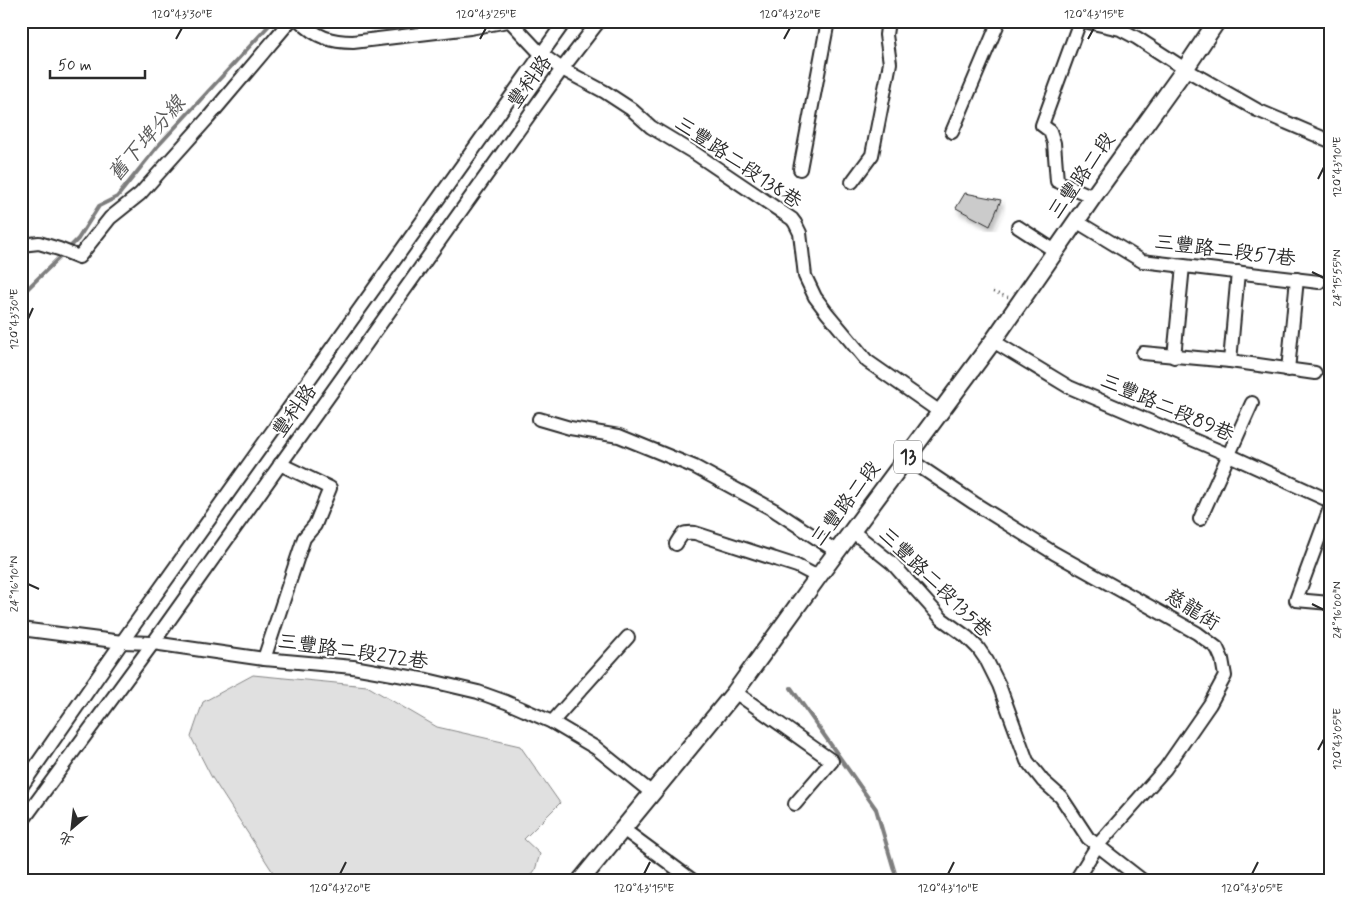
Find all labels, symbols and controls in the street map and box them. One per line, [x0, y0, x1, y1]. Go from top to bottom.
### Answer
text: 120°43'30"E [151, 7, 213, 23]
text: 120°43'25"E [455, 7, 517, 23]
text: 120°43'20"E [759, 7, 821, 23]
text: 120°43'15"E [1064, 7, 1124, 23]
scale bar [50, 48, 145, 80]
street label: 豐科路 [501, 49, 559, 114]
text: 50 m [58, 56, 92, 76]
water label: 舊下埤分線 [102, 89, 193, 188]
street label: 三豐路二段138巷 [669, 110, 808, 216]
street label: 三豐路二段 [1042, 127, 1122, 225]
text: 120°43'10"E [1330, 136, 1346, 198]
street label: 三豐路二段57巷 [1153, 229, 1298, 273]
text: 24°15'55"N [1330, 249, 1346, 307]
text: 120°43'30"E [7, 288, 23, 350]
street label: 三豐路二段89巷 [1096, 368, 1239, 449]
street label: 豐科路 [266, 378, 324, 443]
road number: 13 [894, 441, 922, 474]
street label: 三豐路二段 [805, 456, 887, 552]
street label: 三豐路二段135巷 [872, 522, 999, 645]
text: 24°16'10"N [7, 556, 23, 612]
text: 24°16'00"N [1330, 581, 1346, 639]
street label: 慈龍街 [1159, 583, 1225, 637]
street label: 三豐路二段272巷 [276, 628, 431, 676]
text: 120°43'05"E [1330, 708, 1346, 770]
north arrow [48, 804, 98, 854]
text: 北 [56, 827, 77, 850]
text: 120°43'20"E [309, 881, 371, 897]
text: 120°43'15"E [614, 881, 674, 897]
text: 120°43'10"E [917, 881, 979, 897]
text: 120°43'05"E [1221, 881, 1283, 897]

